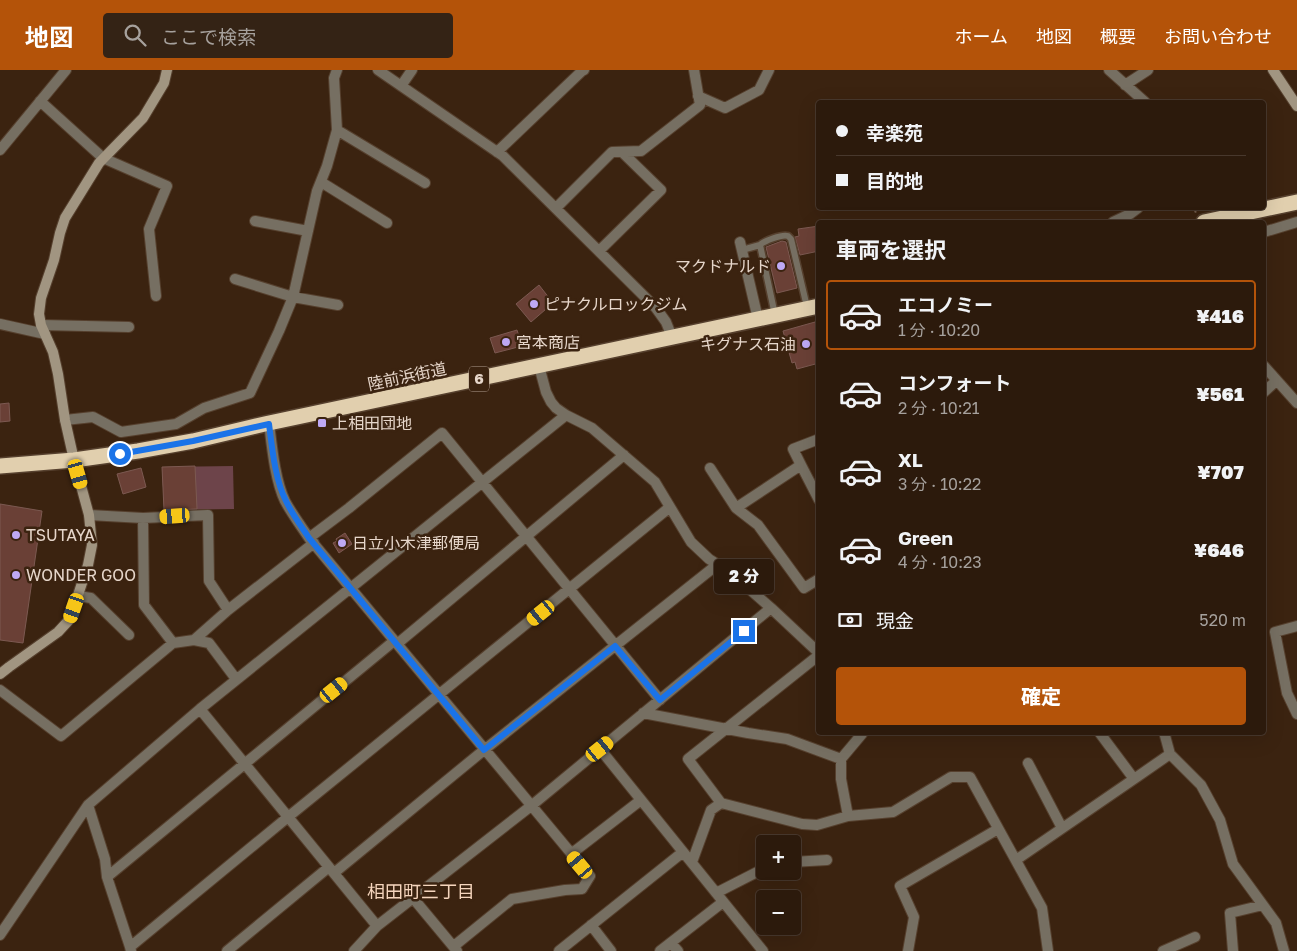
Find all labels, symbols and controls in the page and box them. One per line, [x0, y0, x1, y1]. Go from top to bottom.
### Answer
search box [103, 13, 453, 58]
icon: search [121, 21, 149, 49]
text: 地図 [25, 22, 73, 51]
text: ここで検索 [161, 25, 256, 48]
text: ホーム [955, 25, 1008, 47]
text: 地図 [1036, 25, 1072, 47]
text: 概要 [1100, 25, 1136, 47]
text: お問い合わせ [1164, 25, 1272, 47]
text: 幸楽苑 [866, 121, 923, 144]
text: 目的地 [866, 169, 923, 192]
text: 車両を選択 [836, 236, 946, 263]
place label: マクドナルド [675, 256, 771, 276]
marker: マクドナルド [775, 260, 787, 272]
icon: car [838, 293, 883, 338]
text: エコノミー [898, 293, 993, 316]
place label: ピナクルロックジム [544, 294, 688, 314]
marker: ピナクルロックジム [528, 298, 540, 310]
text: ¥416 [1196, 304, 1244, 327]
text: 1 分 · 10:20 [898, 320, 980, 340]
place label: 宮本商店 [516, 332, 580, 352]
place label: キグナス石油 [700, 334, 796, 354]
marker: 宮本商店 [500, 336, 512, 348]
marker: キグナス石油 [800, 338, 812, 350]
street label: 陸前浜街道 [366, 358, 448, 394]
road number: 6 [469, 366, 489, 392]
icon: car [838, 371, 883, 416]
text: コンフォート [898, 371, 1011, 394]
text: ¥561 [1196, 382, 1244, 405]
text: 2 分 · 10:21 [898, 398, 980, 418]
place label: 上相田団地 [332, 413, 412, 433]
marker: 上相田団地 [316, 417, 328, 429]
route start [109, 443, 131, 465]
text: XL [898, 448, 923, 471]
icon: car [838, 449, 883, 494]
car [66, 458, 89, 490]
text: ¥707 [1197, 460, 1244, 483]
text: 3 分 · 10:22 [898, 474, 981, 494]
car [159, 507, 190, 525]
place label: TSUTAYA [26, 525, 95, 545]
text: Green [898, 526, 953, 549]
icon: car [838, 527, 883, 572]
marker: TSUTAYA [10, 529, 22, 541]
place label: 日立小木津郵便局 [352, 533, 480, 553]
marker: 日立小木津郵便局 [336, 537, 348, 549]
text: ¥646 [1194, 538, 1244, 561]
text: 4 分 · 10:23 [898, 552, 982, 572]
callout: 2 分 [714, 558, 774, 594]
place label: WONDER GOO [26, 565, 136, 585]
text: 2 分 [729, 566, 759, 586]
marker: WONDER GOO [10, 569, 22, 581]
car [62, 591, 85, 625]
car [524, 598, 557, 628]
icon: cash [836, 606, 864, 634]
text: 現金 [876, 609, 914, 632]
text: 520 m [1199, 610, 1246, 630]
route end [733, 620, 755, 642]
button: 確定 [836, 667, 1246, 725]
car [317, 675, 350, 705]
car [583, 734, 616, 764]
map controls [756, 835, 801, 935]
button: + [756, 835, 801, 880]
car [564, 849, 595, 881]
district label: 相田町三丁目 [367, 880, 475, 902]
button: − [756, 890, 801, 935]

